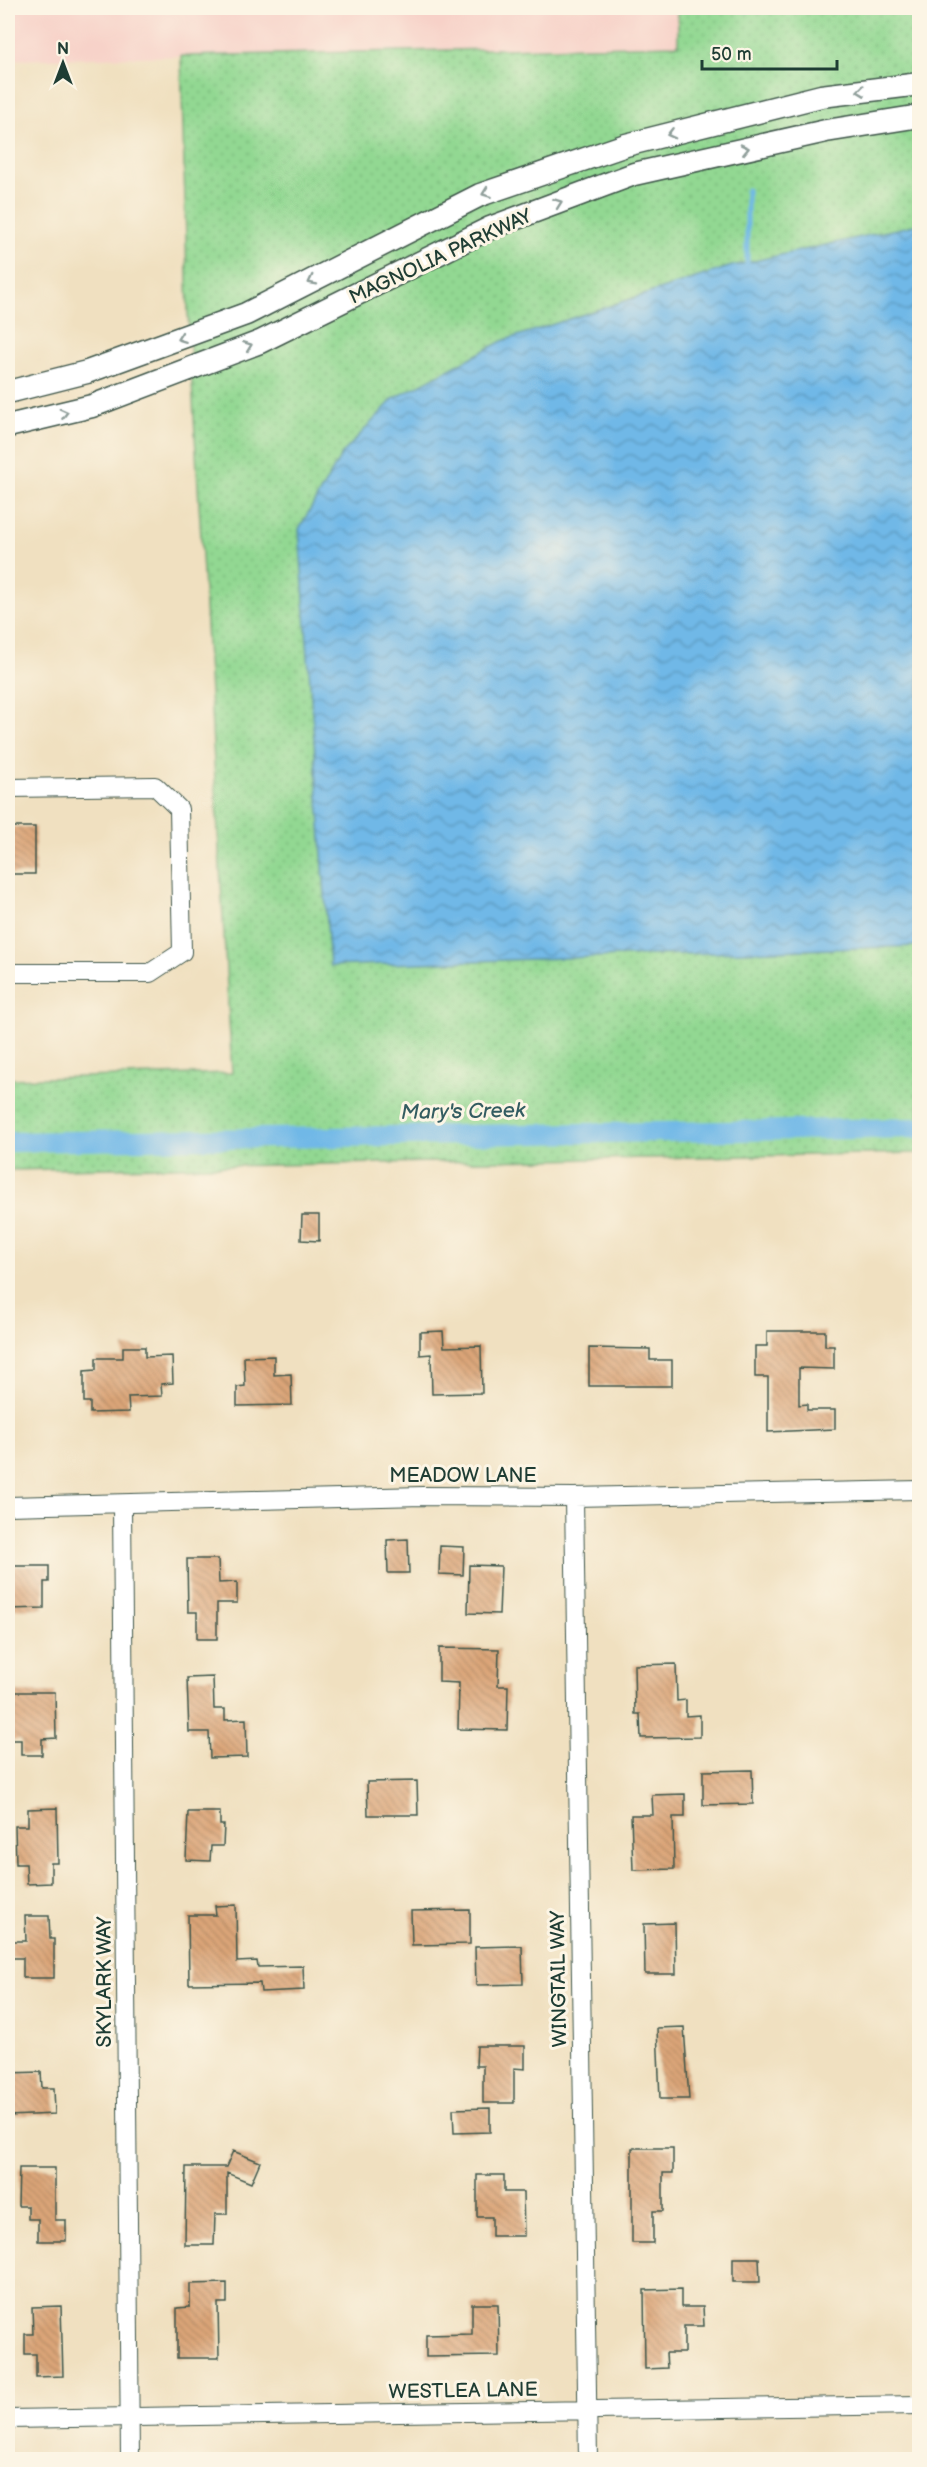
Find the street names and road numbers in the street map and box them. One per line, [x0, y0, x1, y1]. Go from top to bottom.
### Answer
street label: MAGNOLIA PARKWAY [345, 204, 536, 310]
street label: MEADOW LANE [389, 1464, 537, 1488]
street label: WINGTAIL WAY [546, 1910, 572, 2048]
street label: SKYLARK WAY [93, 1916, 117, 2047]
street label: WESTLEA LANE [388, 2378, 538, 2404]

